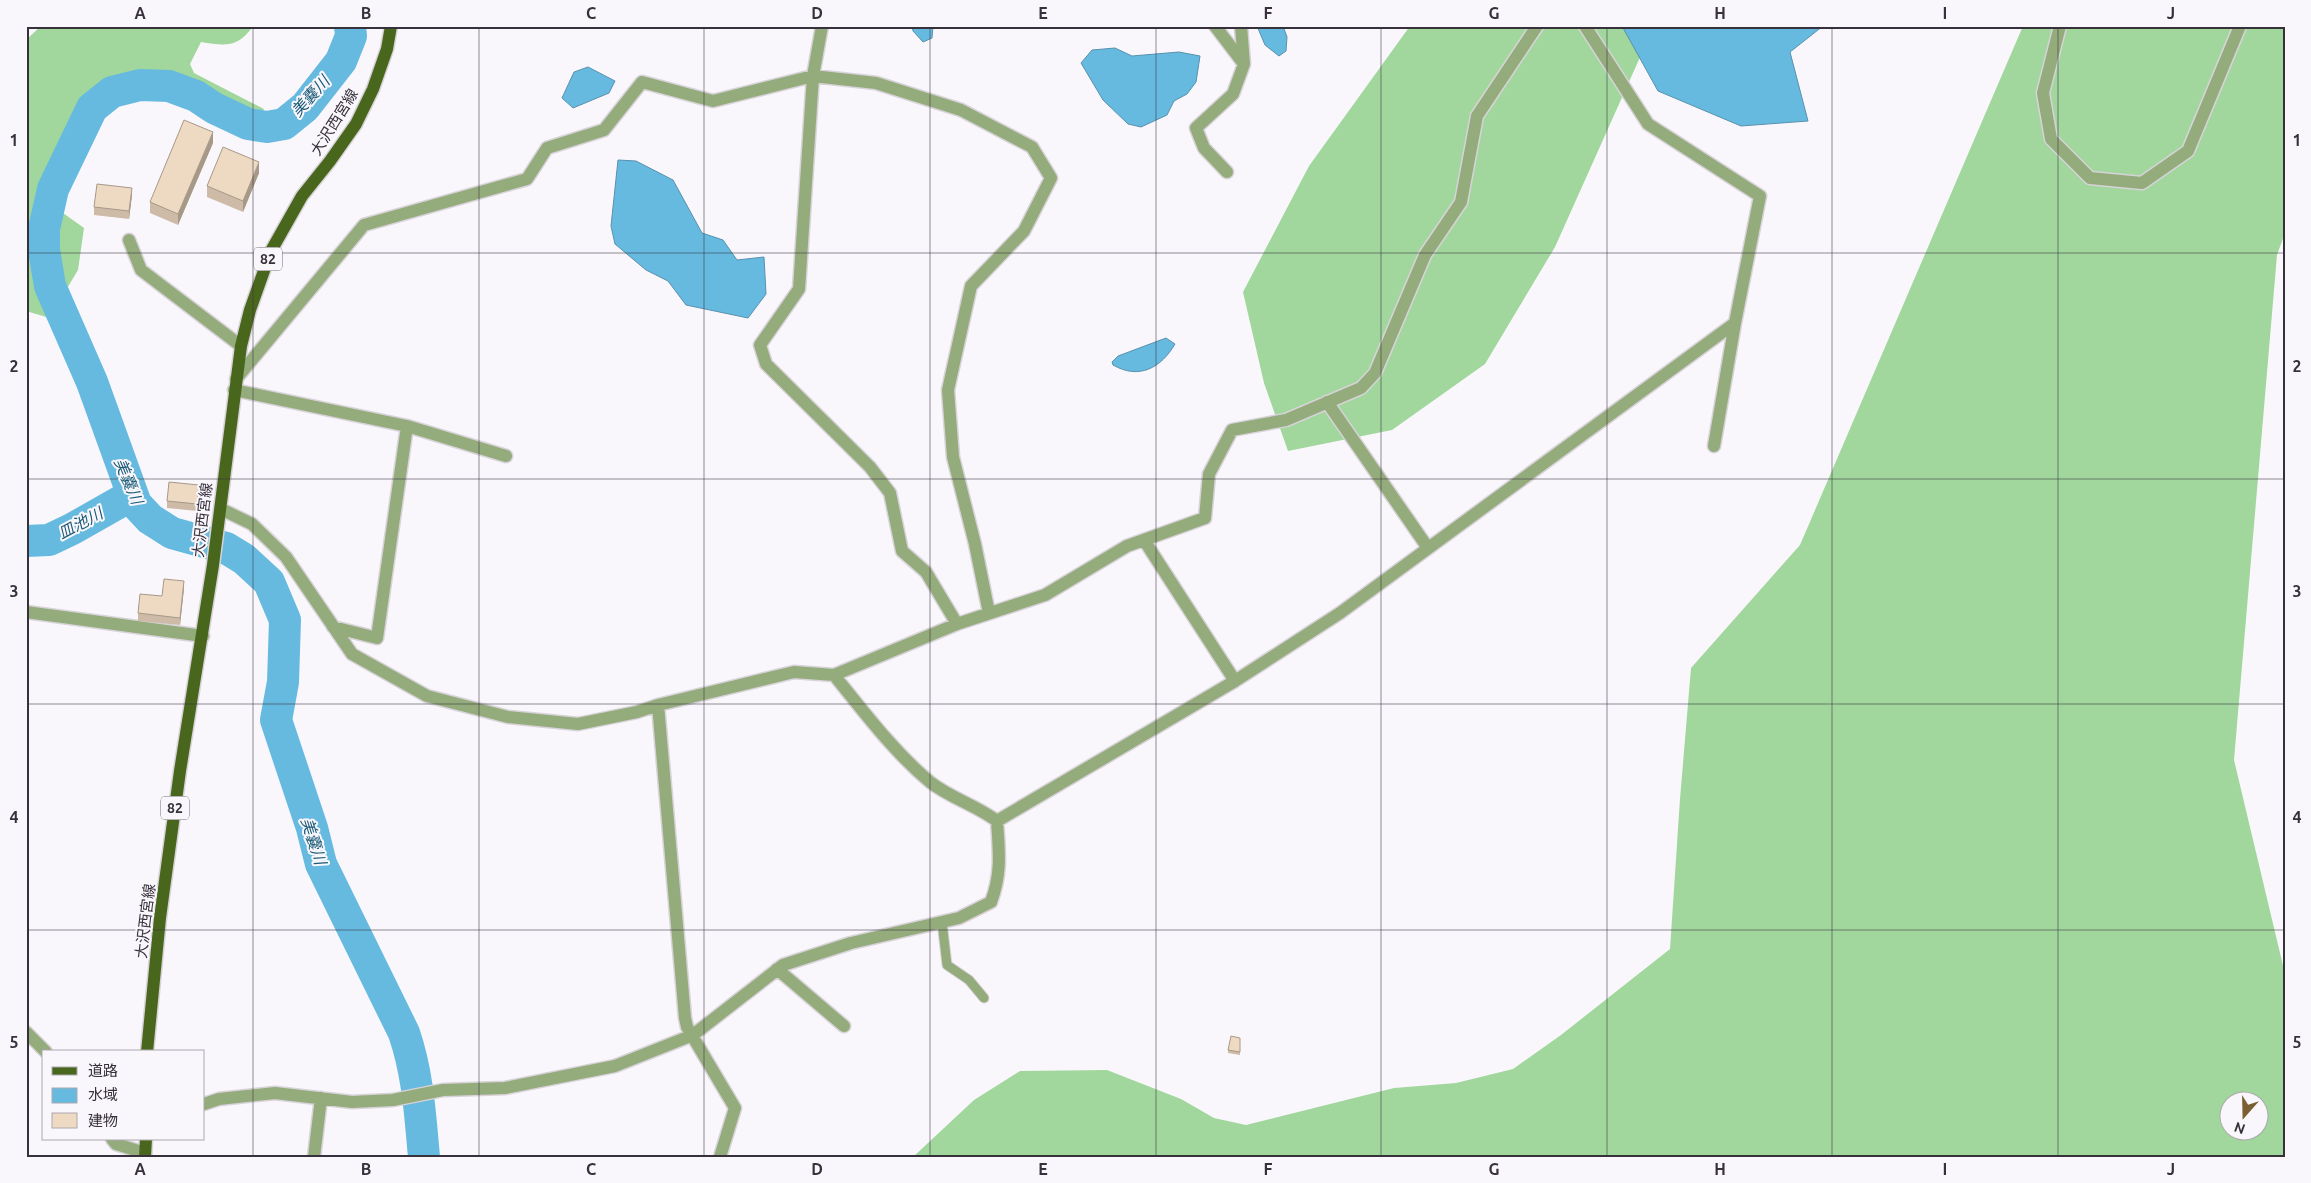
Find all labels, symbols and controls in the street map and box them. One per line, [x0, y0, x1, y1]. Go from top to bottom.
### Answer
text: A [134, 4, 146, 22]
text: B [361, 4, 371, 22]
text: C [586, 4, 596, 22]
text: D [811, 4, 823, 22]
text: E [1038, 4, 1048, 22]
text: F [1264, 4, 1273, 22]
text: G [1488, 4, 1500, 22]
text: H [1714, 4, 1726, 22]
text: I [1943, 4, 1947, 22]
text: J [2167, 4, 2175, 22]
water label: 美嚢川 [287, 71, 334, 120]
street label: 大沢西宮線 [307, 86, 361, 158]
text: 1 [9, 131, 19, 149]
text: 1 [2292, 131, 2302, 149]
road number: 82 [254, 248, 282, 270]
text: 2 [9, 357, 19, 375]
text: 2 [2292, 357, 2302, 375]
water label: 美嚢川 [111, 455, 147, 508]
street label: 大沢西宮線 [189, 482, 215, 558]
water label: 皿池川 [55, 503, 107, 542]
text: 3 [9, 582, 19, 600]
text: 3 [2292, 582, 2302, 600]
road number: 82 [161, 796, 189, 820]
text: 4 [9, 808, 19, 826]
text: 4 [2292, 808, 2302, 826]
water label: 美嚢川 [298, 815, 331, 869]
street label: 大沢西宮線 [132, 883, 158, 959]
text: 5 [9, 1033, 19, 1051]
text: 5 [2292, 1033, 2302, 1051]
legend [42, 1050, 205, 1140]
text: 道路 [88, 1062, 118, 1079]
text: 水域 [88, 1086, 118, 1103]
north arrow [2218, 1090, 2268, 1140]
text: 建物 [88, 1112, 118, 1129]
text: N [2232, 1119, 2247, 1138]
text: A [134, 1160, 146, 1178]
text: B [361, 1160, 371, 1178]
text: C [586, 1160, 596, 1178]
text: D [811, 1160, 823, 1178]
text: E [1038, 1160, 1048, 1178]
text: F [1264, 1160, 1273, 1178]
text: G [1488, 1160, 1500, 1178]
text: H [1714, 1160, 1726, 1178]
text: I [1943, 1160, 1947, 1178]
text: J [2167, 1160, 2175, 1178]

